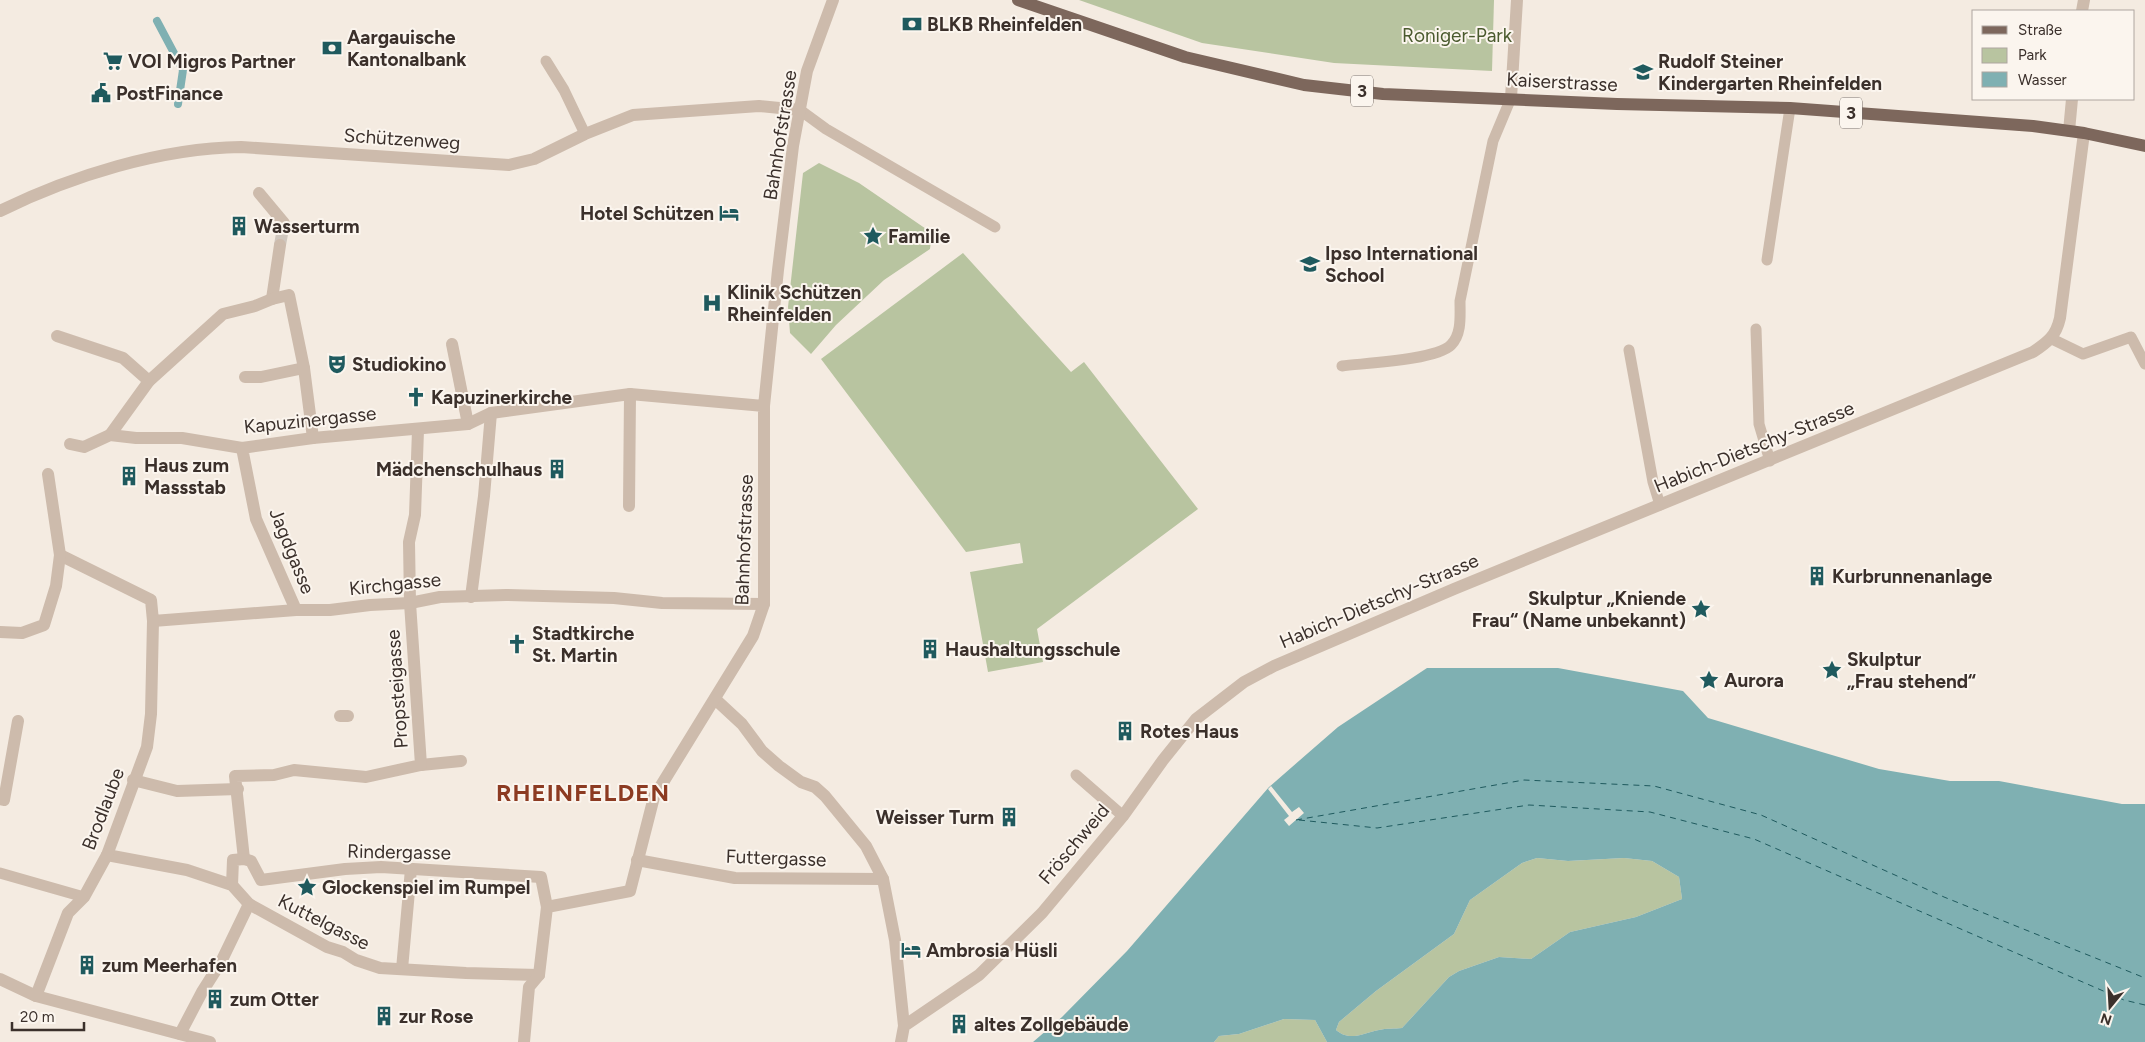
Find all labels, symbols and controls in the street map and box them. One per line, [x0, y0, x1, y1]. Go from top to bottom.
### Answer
legend [1972, 10, 2135, 100]
bank icon: BLKB Rheinfelden [901, 13, 923, 35]
place label: BLKB Rheinfelden [927, 13, 1082, 36]
text: Straße [2018, 21, 2062, 39]
park label: Roniger-Park [1402, 24, 1513, 47]
place label: Aargauische Kantonalbank [347, 26, 467, 71]
bank icon: Aargauische Kantonalbank [321, 37, 343, 59]
text: Park [2018, 46, 2047, 64]
supermarket icon: VOI Migros Partner [102, 50, 124, 72]
place label: VOI Migros Partner [128, 50, 296, 73]
place label: Rudolf Steiner Kindergarten Rheinfelden [1658, 50, 1882, 95]
school or university icon: Rudolf Steiner Kindergarten Rheinfelden [1632, 61, 1654, 83]
street label: Bahnhofstrasse [758, 68, 802, 202]
street label: Kaiserstrasse [1506, 68, 1618, 96]
text: Wasser [2018, 71, 2067, 89]
road number: 3 [1351, 76, 1373, 106]
public building icon: PostFinance [90, 82, 112, 104]
place label: PostFinance [116, 82, 223, 105]
road number: 3 [1840, 98, 1862, 128]
street label: Schützenweg [343, 123, 461, 155]
place label: Hotel Schützen [580, 202, 714, 225]
hotel icon: Hotel Schützen [718, 202, 740, 224]
building icon: Wasserturm [228, 215, 250, 237]
place label: Wasserturm [254, 215, 360, 238]
place icon: Familie [862, 225, 884, 247]
place label: Familie [888, 225, 951, 248]
place label: Ipso International School [1325, 242, 1478, 287]
school or university icon: Ipso International School [1299, 253, 1321, 275]
place label: Klinik Schützen Rheinfelden [727, 281, 861, 326]
hospital icon: Klinik Schützen Rheinfelden [701, 292, 723, 314]
theatre icon: Studiokino [326, 353, 348, 375]
place label: Studiokino [352, 353, 446, 376]
church icon: Kapuzinerkirche [405, 386, 427, 408]
place label: Kapuzinerkirche [431, 386, 573, 409]
street label: Habich-Dietschy-Strasse [1651, 396, 1857, 498]
street label: Kapuzinergasse [243, 402, 377, 438]
place label: Haus zum Massstab [144, 454, 229, 499]
place label: Mädchenschulhaus [376, 458, 542, 481]
building icon: Mädchenschulhaus [546, 458, 568, 480]
building icon: Haus zum Massstab [118, 465, 140, 487]
street label: Bahnhofstrasse [730, 474, 758, 606]
street label: Jagdgasse [264, 505, 320, 597]
street label: Habich-Dietschy-Strasse [1276, 549, 1482, 653]
building icon: Kurbrunnenanlage [1806, 565, 1828, 587]
place label: Kurbrunnenanlage [1832, 565, 1993, 588]
street label: Kirchgasse [348, 568, 442, 600]
place label: Skulptur „Kniende Frau“ (Name unbekannt) [1472, 587, 1686, 632]
place icon: Skulptur „Kniende Frau“ (Name unbekannt) [1690, 598, 1712, 620]
place label: Stadtkirche St. Martin [532, 622, 635, 667]
street label: Propsteigasse [381, 629, 413, 749]
church icon: Stadtkirche St. Martin [506, 633, 528, 655]
building icon: Haushaltungsschule [919, 638, 941, 660]
place label: Haushaltungsschule [945, 638, 1121, 661]
place label: Skulptur „Frau stehend“ [1847, 648, 1976, 693]
place icon: Skulptur „Frau stehend“ [1821, 659, 1843, 681]
place icon: Aurora [1698, 669, 1720, 691]
place label: Aurora [1724, 669, 1784, 692]
building icon: Rotes Haus [1114, 720, 1136, 742]
place label: Rotes Haus [1140, 720, 1239, 743]
street label: Brodlaube [77, 765, 129, 853]
district label: RHEINFELDEN [496, 778, 670, 807]
street label: Fröschweid [1034, 799, 1114, 889]
place label: Weisser Turm [876, 806, 994, 829]
building icon: Weisser Turm [998, 806, 1020, 828]
street label: Rindergasse [347, 840, 451, 864]
street label: Futtergasse [725, 845, 827, 871]
place icon: Glockenspiel im Rumpel [296, 876, 318, 898]
place label: Glockenspiel im Rumpel [322, 876, 531, 899]
street label: Kuttelgasse [274, 889, 374, 955]
hotel icon: Ambrosia Hüsli [900, 939, 922, 961]
place label: Ambrosia Hüsli [926, 939, 1058, 962]
building icon: zum Meerhafen [76, 954, 98, 976]
place label: zum Meerhafen [102, 954, 237, 977]
north arrow [2085, 982, 2135, 1032]
building icon: zum Otter [204, 988, 226, 1010]
place label: zum Otter [230, 988, 319, 1011]
scale bar [12, 1000, 85, 1032]
building icon: zur Rose [373, 1005, 395, 1027]
place label: zur Rose [399, 1005, 474, 1028]
text: 20 m [20, 1008, 54, 1026]
text: N [2098, 1009, 2114, 1029]
building icon: altes Zollgebäude [948, 1013, 970, 1035]
place label: altes Zollgebäude [974, 1013, 1129, 1036]

